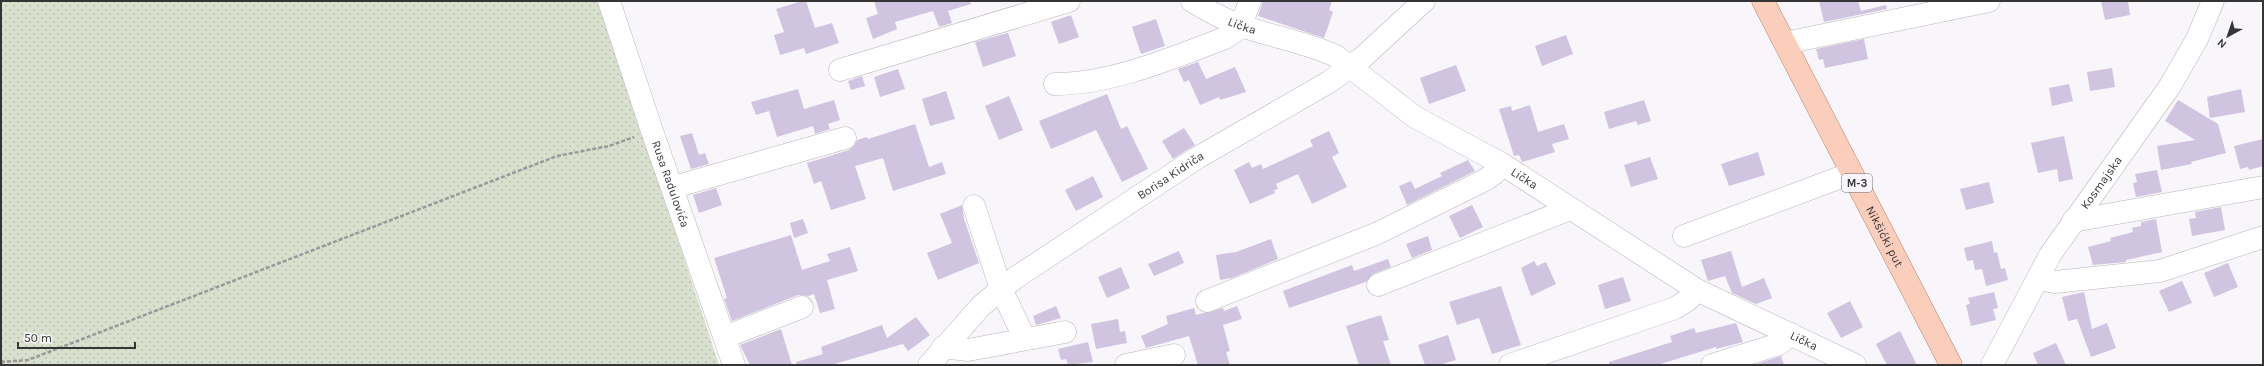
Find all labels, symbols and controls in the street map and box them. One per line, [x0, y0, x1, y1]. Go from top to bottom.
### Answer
street label: Lička [1226, 14, 1258, 37]
north arrow [2208, 16, 2248, 56]
text: N [2215, 36, 2229, 51]
street label: Rusa Radulovića [649, 139, 692, 229]
street label: Borisa Kidriča [1135, 149, 1206, 202]
street label: Kosmajska [2078, 154, 2125, 212]
street label: Lička [1508, 165, 1540, 192]
road number: M-3 [1842, 174, 1872, 192]
street label: Nikšićki put [1863, 204, 1906, 270]
scale bar [18, 324, 135, 350]
street label: Lička [1788, 328, 1820, 353]
text: 50 m [24, 331, 52, 345]

